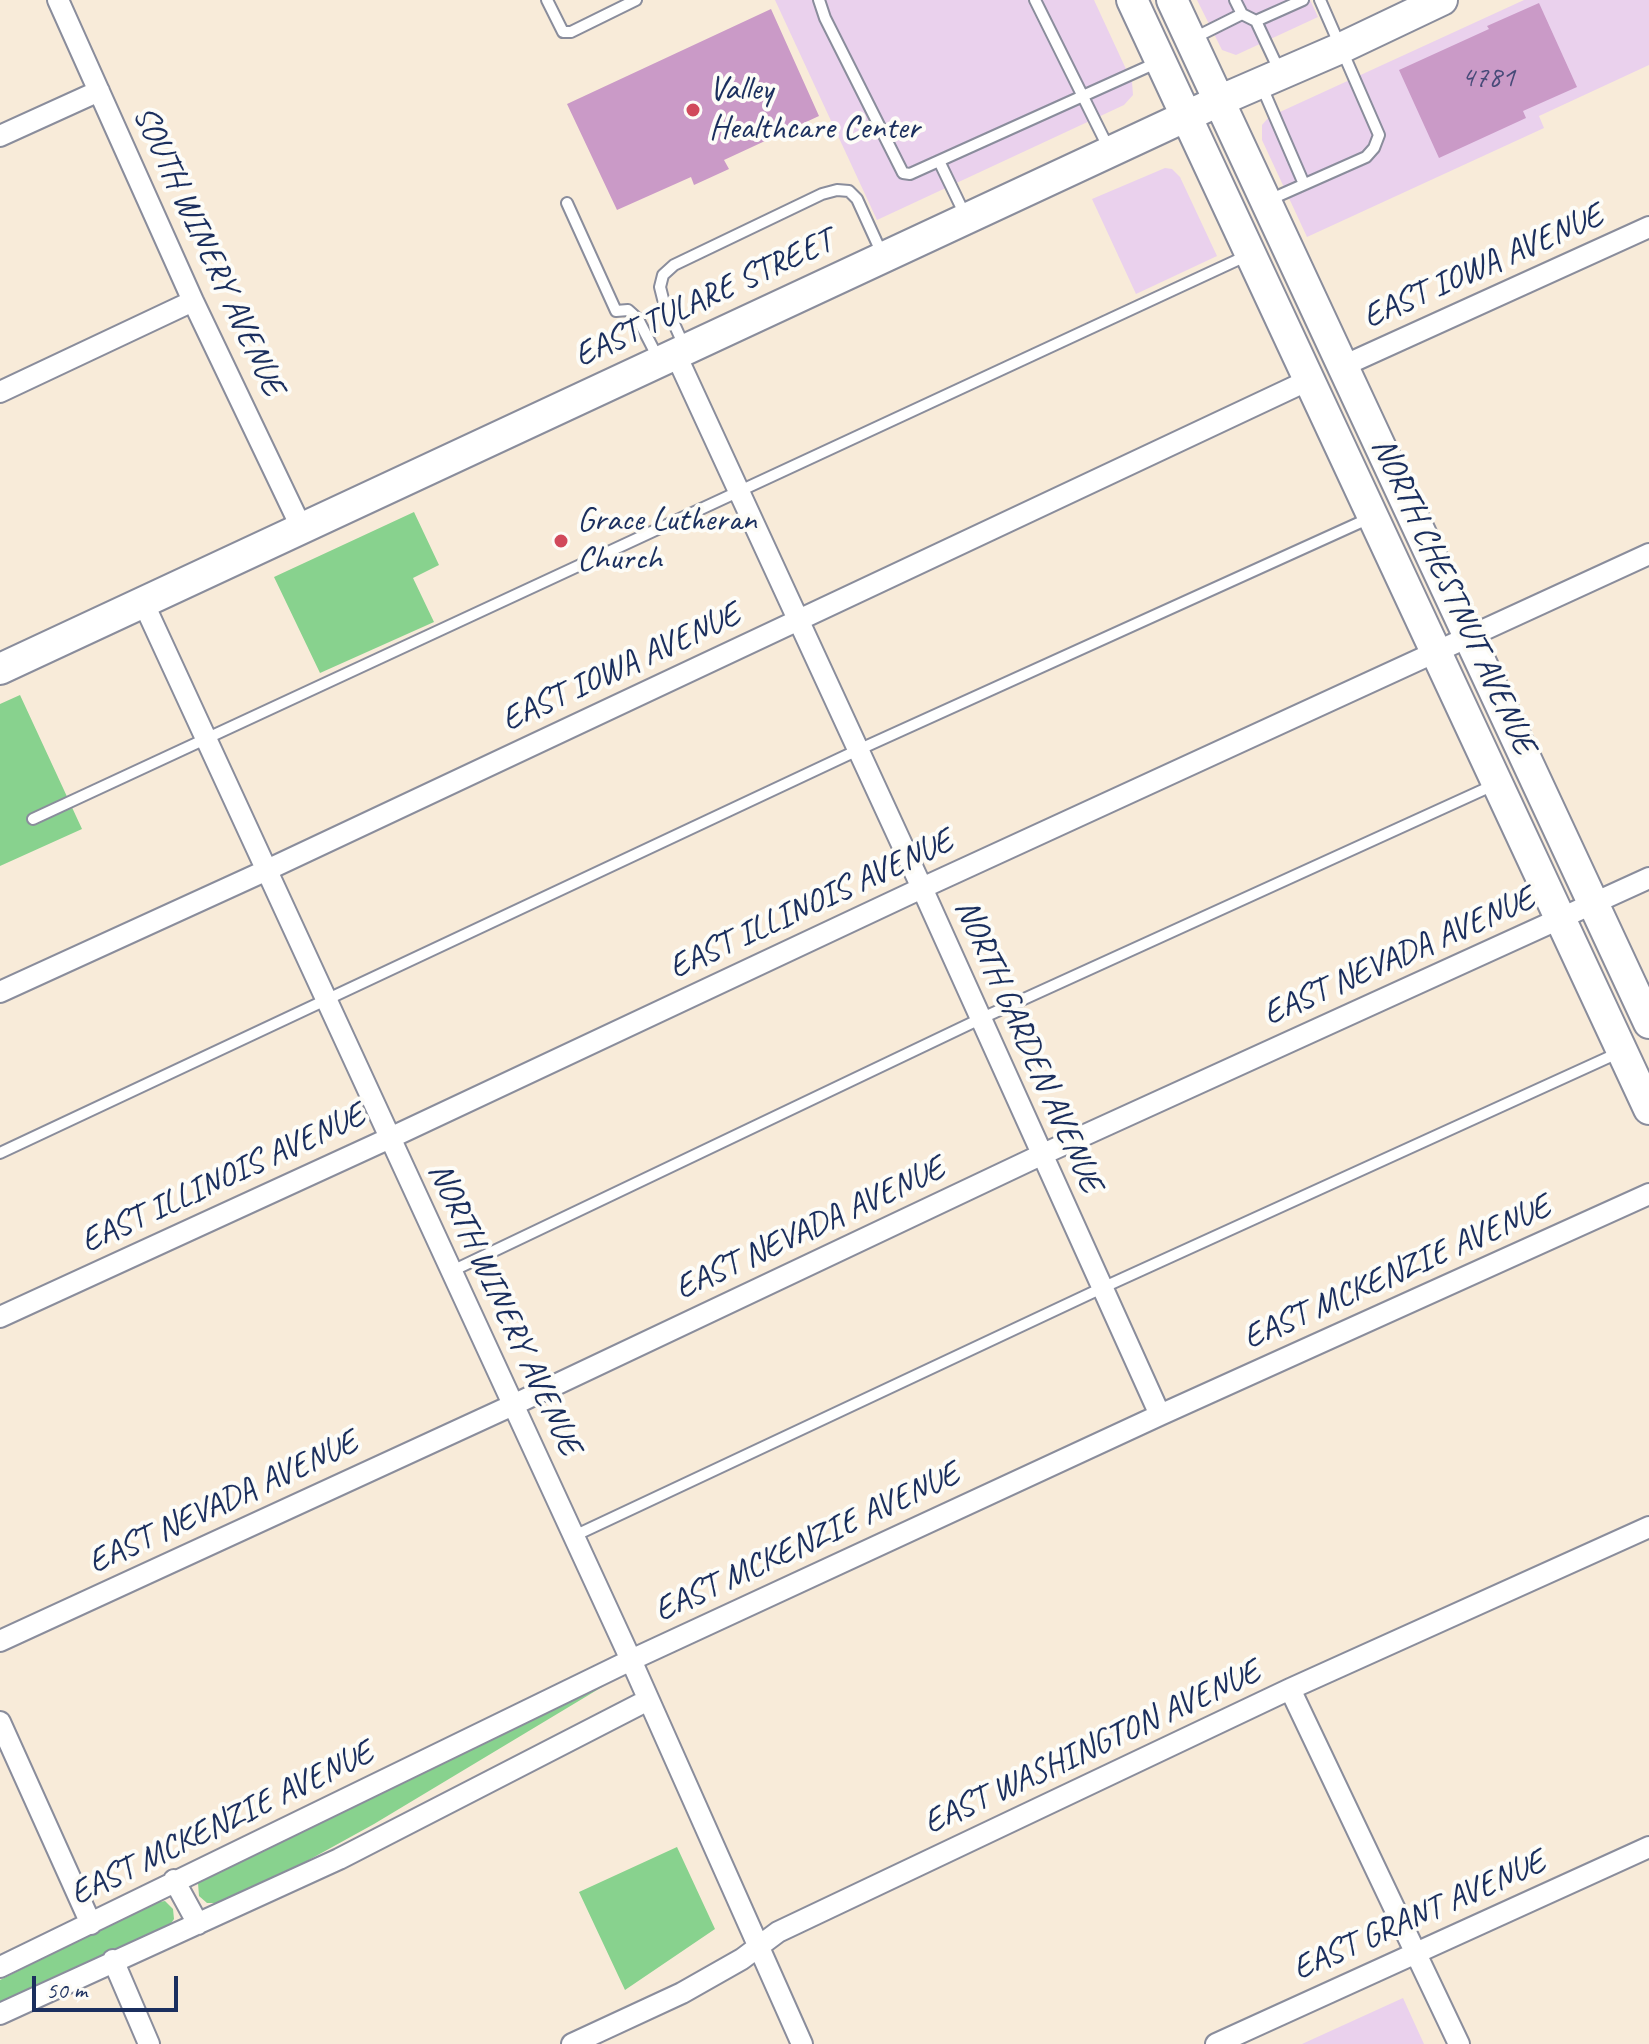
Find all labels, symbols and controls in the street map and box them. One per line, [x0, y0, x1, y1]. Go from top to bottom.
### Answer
house number: 4781 [1461, 60, 1515, 96]
place label: Valley Healthcare Center [709, 70, 920, 150]
street label: SOUTH WINERY AVENUE [123, 100, 293, 402]
marker: Valley Healthcare Center [684, 101, 702, 119]
street label: EAST IOWA AVENUE [1357, 196, 1609, 338]
street label: EAST TULARE STREET [568, 221, 840, 377]
street label: NORTH CHESTNUT AVENUE [1362, 431, 1544, 761]
place label: Grace Lutheran Church [577, 501, 757, 580]
marker: Grace Lutheran Church [552, 532, 570, 550]
street label: EAST IOWA AVENUE [495, 595, 747, 741]
street label: EAST ILLINOIS AVENUE [663, 821, 959, 989]
street label: EAST NEVADA AVENUE [1257, 879, 1541, 1035]
street label: NORTH GARDEN AVENUE [945, 893, 1111, 1199]
street label: EAST ILLINOIS AVENUE [75, 1095, 371, 1263]
street label: EAST NEVADA AVENUE [669, 1149, 951, 1309]
street label: NORTH WINERY AVENUE [418, 1156, 590, 1462]
street label: EAST MCKENZIE AVENUE [1237, 1187, 1557, 1359]
street label: EAST NEVADA AVENUE [82, 1423, 364, 1583]
street label: EAST MCKENZIE AVENUE [648, 1454, 966, 1632]
street label: EAST WASHINGTON AVENUE [917, 1652, 1267, 1844]
street label: EAST MCKENZIE AVENUE [64, 1733, 380, 1915]
street label: EAST GRANT AVENUE [1287, 1842, 1551, 1990]
scale bar [36, 1960, 182, 2010]
text: 50 m [46, 1975, 87, 2005]

